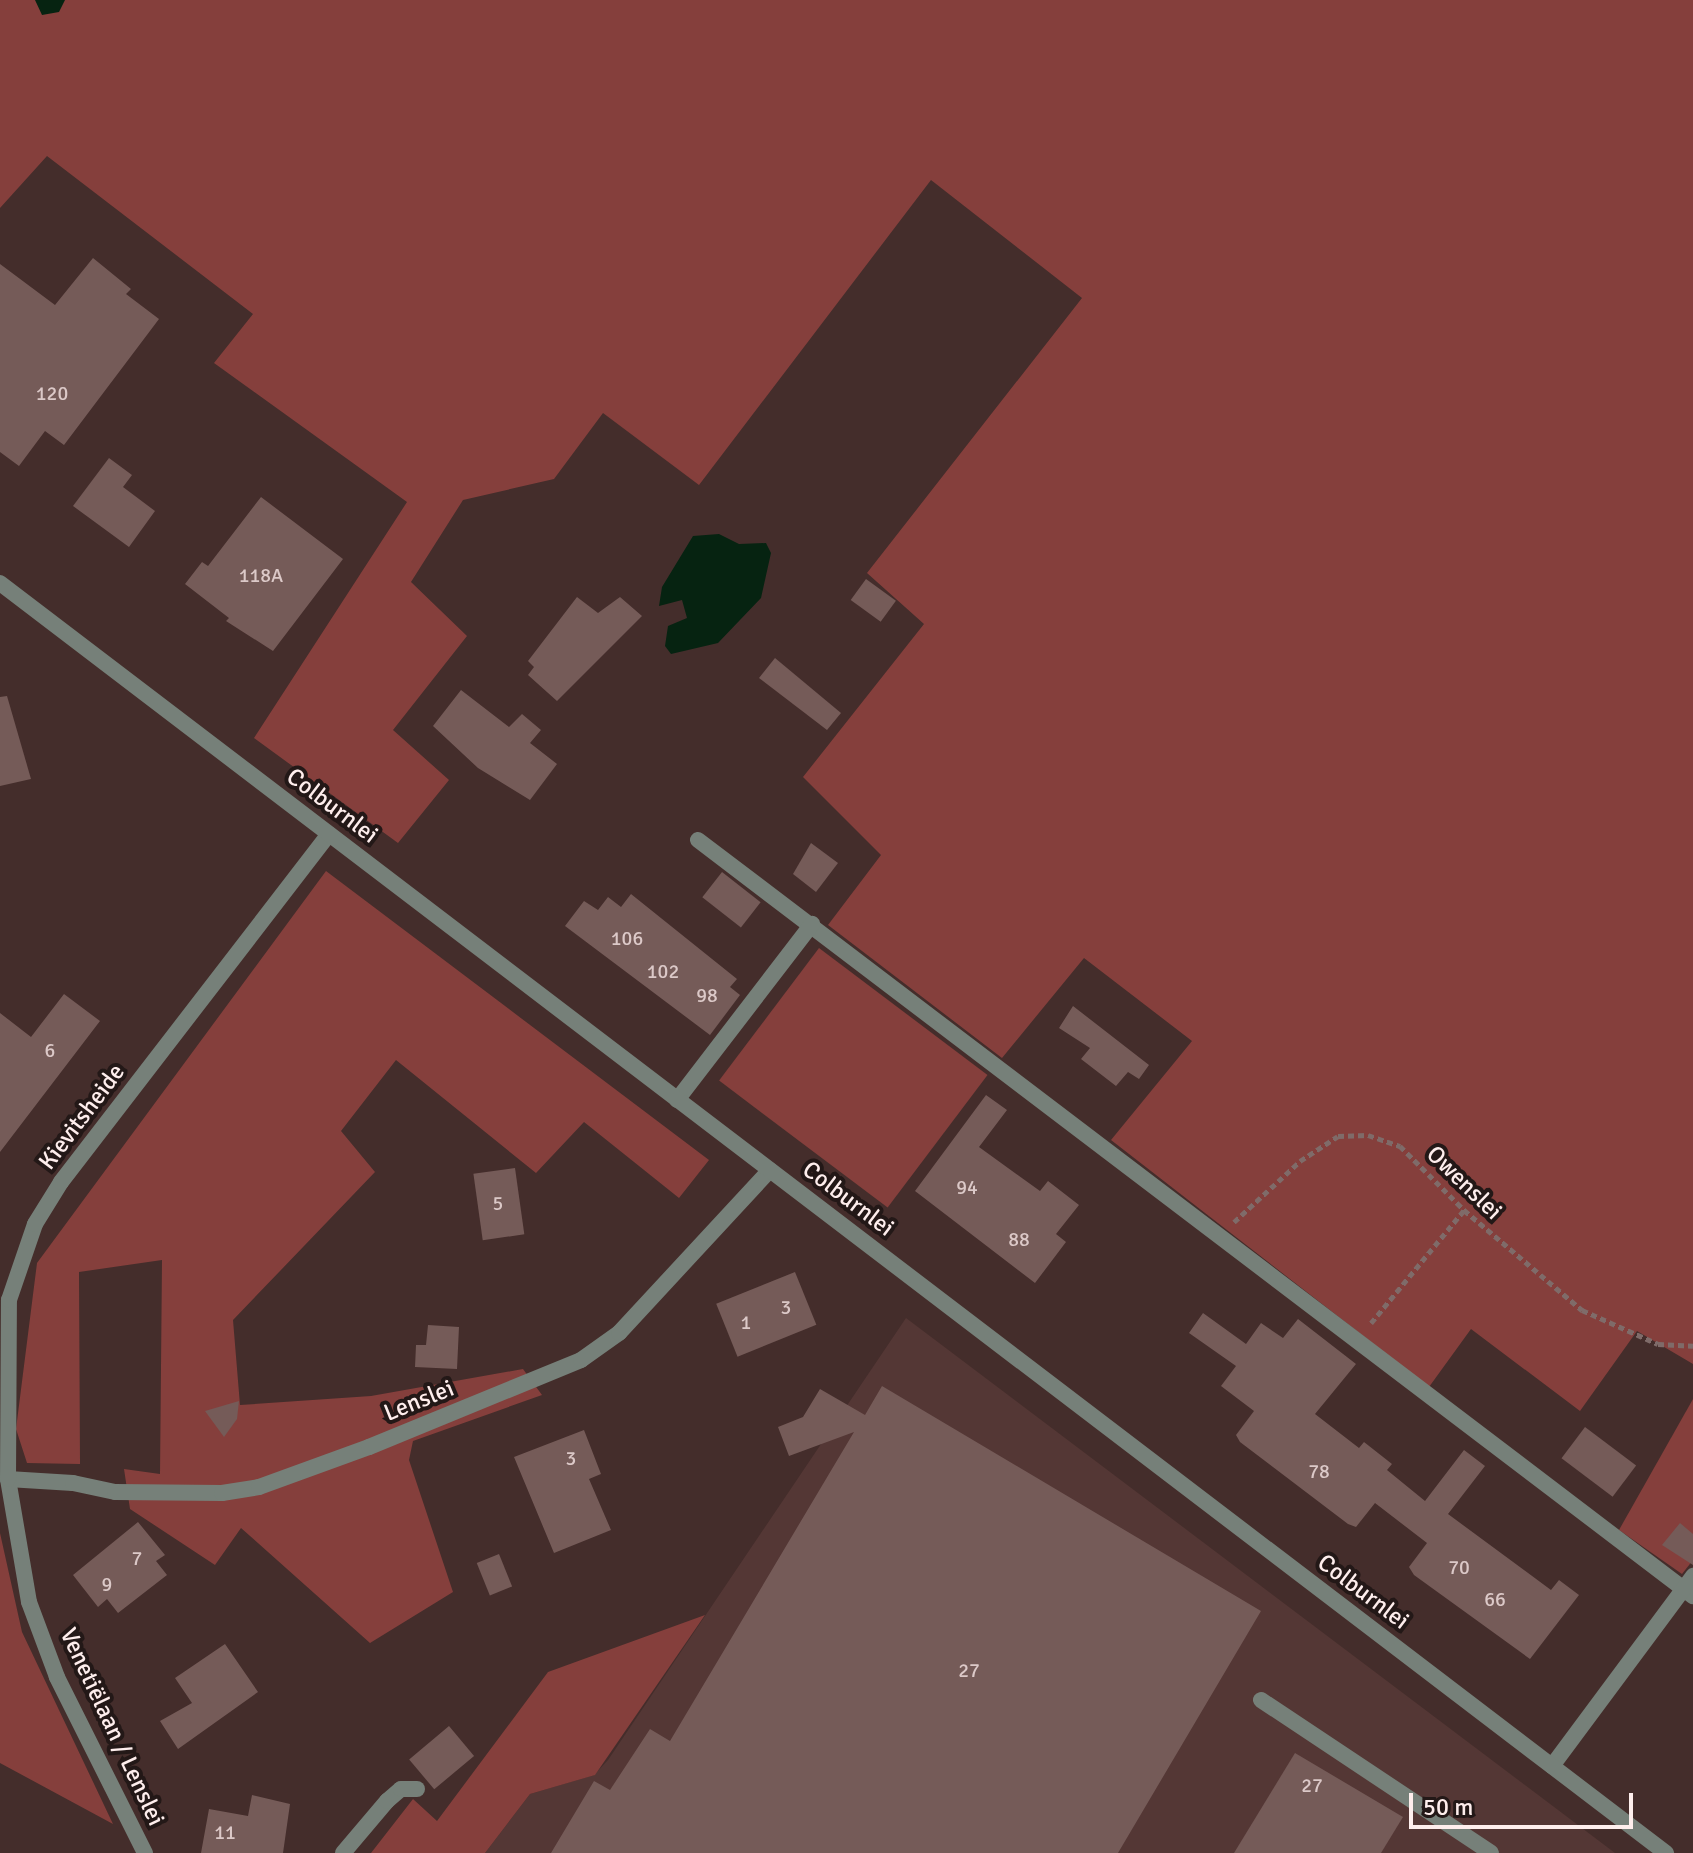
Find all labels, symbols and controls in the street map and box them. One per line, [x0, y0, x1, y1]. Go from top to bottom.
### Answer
house number: 120 [36, 381, 68, 405]
house number: 118A [239, 563, 283, 587]
street label: Colburnlei [281, 762, 383, 850]
house number: 106 [611, 926, 643, 950]
house number: 102 [647, 959, 679, 983]
house number: 98 [696, 983, 718, 1007]
house number: 6 [45, 1038, 55, 1062]
street label: Kievitsheide [33, 1059, 131, 1175]
street label: Owenslei [1420, 1140, 1508, 1226]
street label: Colburnlei [797, 1155, 899, 1243]
house number: 94 [956, 1175, 978, 1199]
house number: 5 [493, 1191, 503, 1215]
house number: 88 [1008, 1227, 1030, 1251]
house number: 3 [781, 1295, 791, 1319]
house number: 1 [741, 1310, 751, 1334]
street label: Lenslei [380, 1374, 458, 1428]
house number: 3 [566, 1446, 576, 1470]
house number: 78 [1308, 1459, 1330, 1483]
house number: 7 [132, 1546, 142, 1570]
street label: Colburnlei [1312, 1548, 1414, 1636]
house number: 70 [1448, 1555, 1470, 1579]
house number: 9 [102, 1572, 112, 1596]
house number: 66 [1484, 1587, 1506, 1611]
street label: Venetiëlaan / Lenslei [54, 1624, 170, 1830]
house number: 27 [958, 1658, 980, 1682]
house number: 27 [1301, 1773, 1323, 1797]
scale bar [1413, 1777, 1637, 1827]
text: 50 m [1423, 1792, 1473, 1822]
house number: 11 [214, 1820, 236, 1844]

